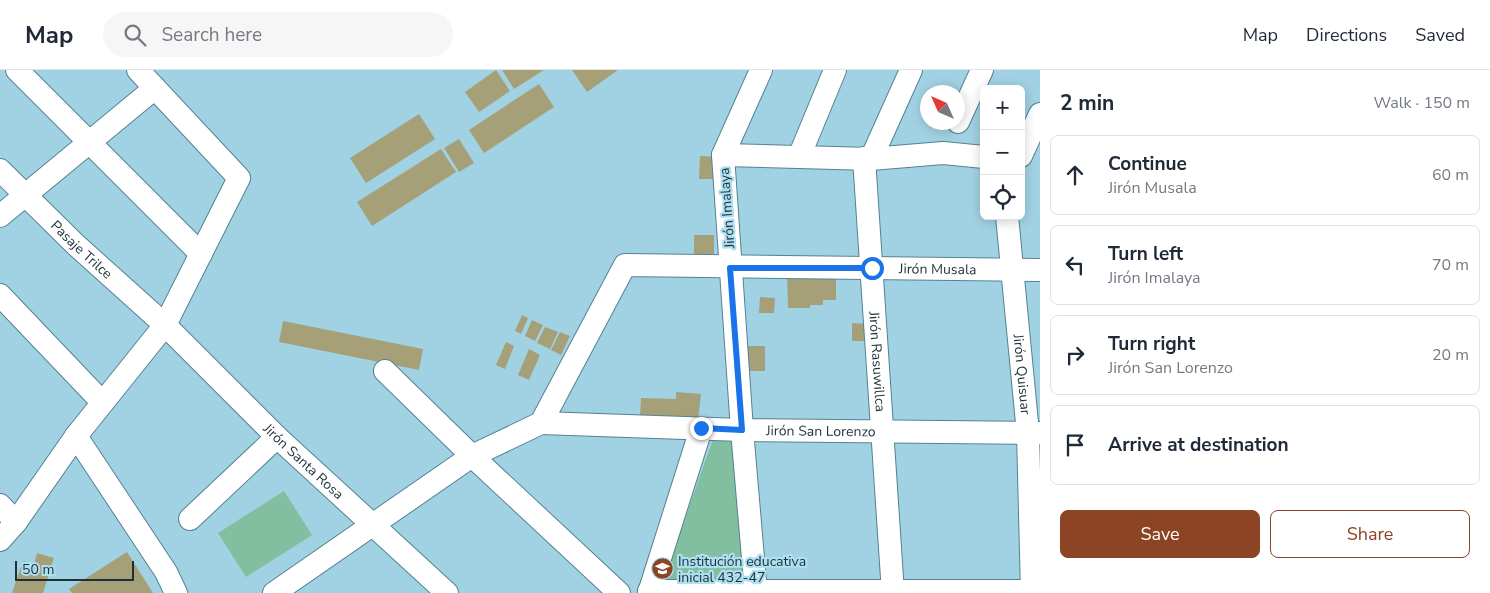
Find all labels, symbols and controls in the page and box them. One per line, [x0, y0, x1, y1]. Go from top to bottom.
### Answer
search box [103, 12, 453, 57]
text: Map [25, 19, 73, 51]
icon: search [121, 21, 149, 49]
text: Search here [161, 22, 262, 48]
text: Map [1243, 23, 1278, 47]
text: Directions [1306, 23, 1387, 47]
text: Saved [1415, 23, 1465, 47]
north arrow [920, 85, 965, 130]
map controls [980, 85, 1025, 220]
button: + [980, 85, 1025, 130]
text: 2 min [1060, 89, 1114, 117]
text: Walk · 150 m [1374, 92, 1470, 114]
button: − [980, 130, 1025, 175]
text: Continue [1108, 151, 1187, 177]
icon: ahead [1061, 161, 1089, 189]
text: 60 m [1432, 164, 1469, 186]
street label: Jirón Imalaya [715, 167, 739, 250]
button: locate [980, 175, 1025, 220]
text: Jirón Musala [1108, 177, 1197, 199]
street label: Pasaje Trilce [47, 216, 117, 283]
text: Turn left [1108, 241, 1183, 267]
icon: left [1061, 251, 1089, 279]
text: 70 m [1432, 254, 1469, 276]
route start [861, 257, 884, 280]
street label: Jirón Musala [898, 259, 977, 279]
text: Jirón Imalaya [1108, 267, 1201, 289]
street label: Jirón Rasuwillca [865, 310, 890, 412]
text: Turn right [1108, 331, 1195, 357]
street label: Jirón Quisuar [1009, 332, 1036, 415]
icon: right [1061, 341, 1089, 369]
text: 20 m [1432, 344, 1469, 366]
text: Jirón San Lorenzo [1108, 357, 1233, 379]
route end [690, 417, 713, 440]
street label: Jirón Santa Rosa [259, 419, 348, 503]
street label: Jirón San Lorenzo [765, 421, 876, 441]
icon: arrive [1061, 431, 1089, 459]
text: Arrive at destination [1108, 432, 1289, 458]
button: Save [1060, 510, 1260, 558]
button: Share [1270, 510, 1470, 558]
place label: Institución educativa inicial 432-47 [678, 552, 806, 587]
school or university icon: Institución educativa inicial 432-47 [650, 557, 674, 581]
scale bar [15, 558, 134, 581]
text: 50 m [22, 560, 54, 579]

